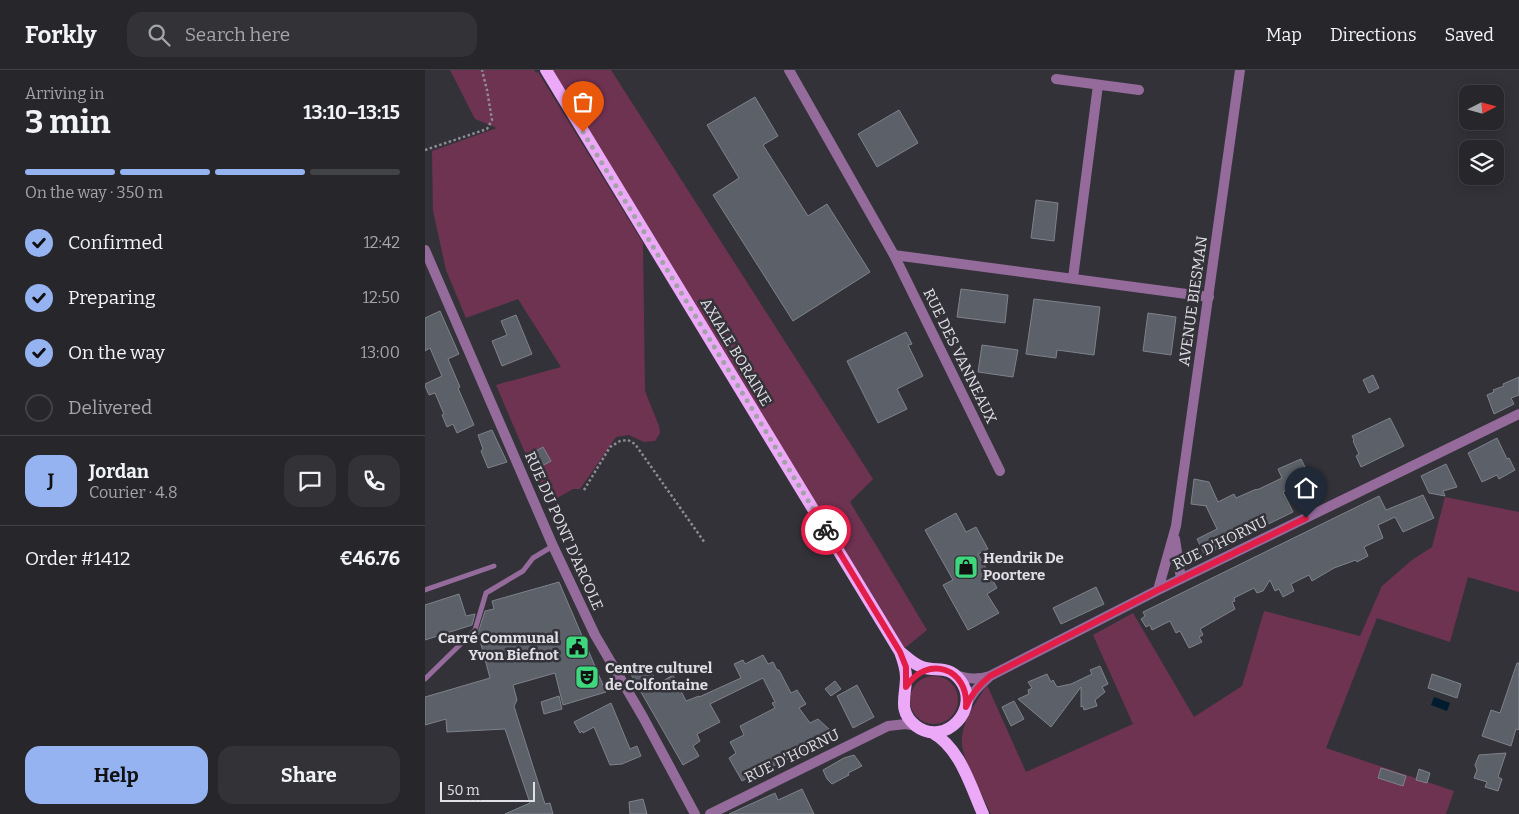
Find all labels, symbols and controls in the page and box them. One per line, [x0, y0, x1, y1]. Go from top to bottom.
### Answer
search box [127, 12, 477, 57]
text: Forkly [25, 21, 97, 49]
icon: search [145, 21, 173, 49]
text: Search here [185, 23, 290, 46]
text: Map [1266, 24, 1302, 46]
text: Directions [1330, 24, 1417, 46]
text: Saved [1445, 24, 1494, 46]
pin [562, 81, 604, 132]
text: Arriving in [25, 84, 104, 103]
north arrow [1459, 85, 1504, 130]
map controls [1459, 85, 1504, 185]
icon: bag [569, 88, 597, 116]
text: 13:10–13:15 [303, 101, 400, 124]
text: 3 min [25, 103, 111, 141]
button: layers [1459, 140, 1504, 185]
text: On the way · 350 m [25, 183, 163, 202]
icon: check [25, 229, 53, 257]
text: Confirmed [68, 231, 163, 254]
text: 12:42 [363, 233, 400, 252]
street label: AVENUE BIESMAN [1175, 235, 1211, 367]
icon: check [25, 284, 53, 312]
text: Preparing [68, 286, 156, 309]
street label: RUE DES VANNEAUX [919, 286, 1001, 427]
text: 12:50 [363, 288, 400, 307]
street label: AXIALE BORAINE [697, 295, 775, 409]
icon: check [25, 339, 53, 367]
text: On the way [68, 341, 165, 364]
text: 13:00 [360, 343, 400, 362]
text: Delivered [68, 396, 152, 419]
street label: RUE DU PONT D'ARCOLE [521, 449, 607, 613]
button: chat [284, 455, 336, 507]
button: phone [348, 455, 400, 507]
text: Jordan [89, 460, 149, 483]
pin [1285, 467, 1327, 518]
text: J [48, 469, 54, 492]
icon: home [1292, 474, 1320, 502]
text: Courier · 4.8 [89, 483, 178, 502]
courier [801, 505, 851, 555]
street label: RUE D'HORNU [1170, 512, 1270, 574]
icon: bike [812, 516, 840, 544]
text: Order #1412 [25, 547, 130, 570]
text: €46.76 [339, 547, 400, 570]
place label: Hendrik De Poortere [983, 549, 1064, 584]
shop icon: Hendrik De Poortere [953, 554, 979, 580]
place label: Carré Communal Yvon Biefnot [438, 629, 559, 664]
public building icon: Carré Communal Yvon Biefnot [564, 634, 590, 660]
place label: Centre culturel de Colfontaine [605, 659, 713, 694]
theatre icon: Centre culturel de Colfontaine [574, 664, 600, 690]
street label: RUE D'HORNU [742, 725, 842, 787]
button: Help [25, 746, 208, 804]
button: Share [218, 746, 400, 804]
scale bar [440, 779, 535, 802]
text: 50 m [447, 782, 480, 799]

